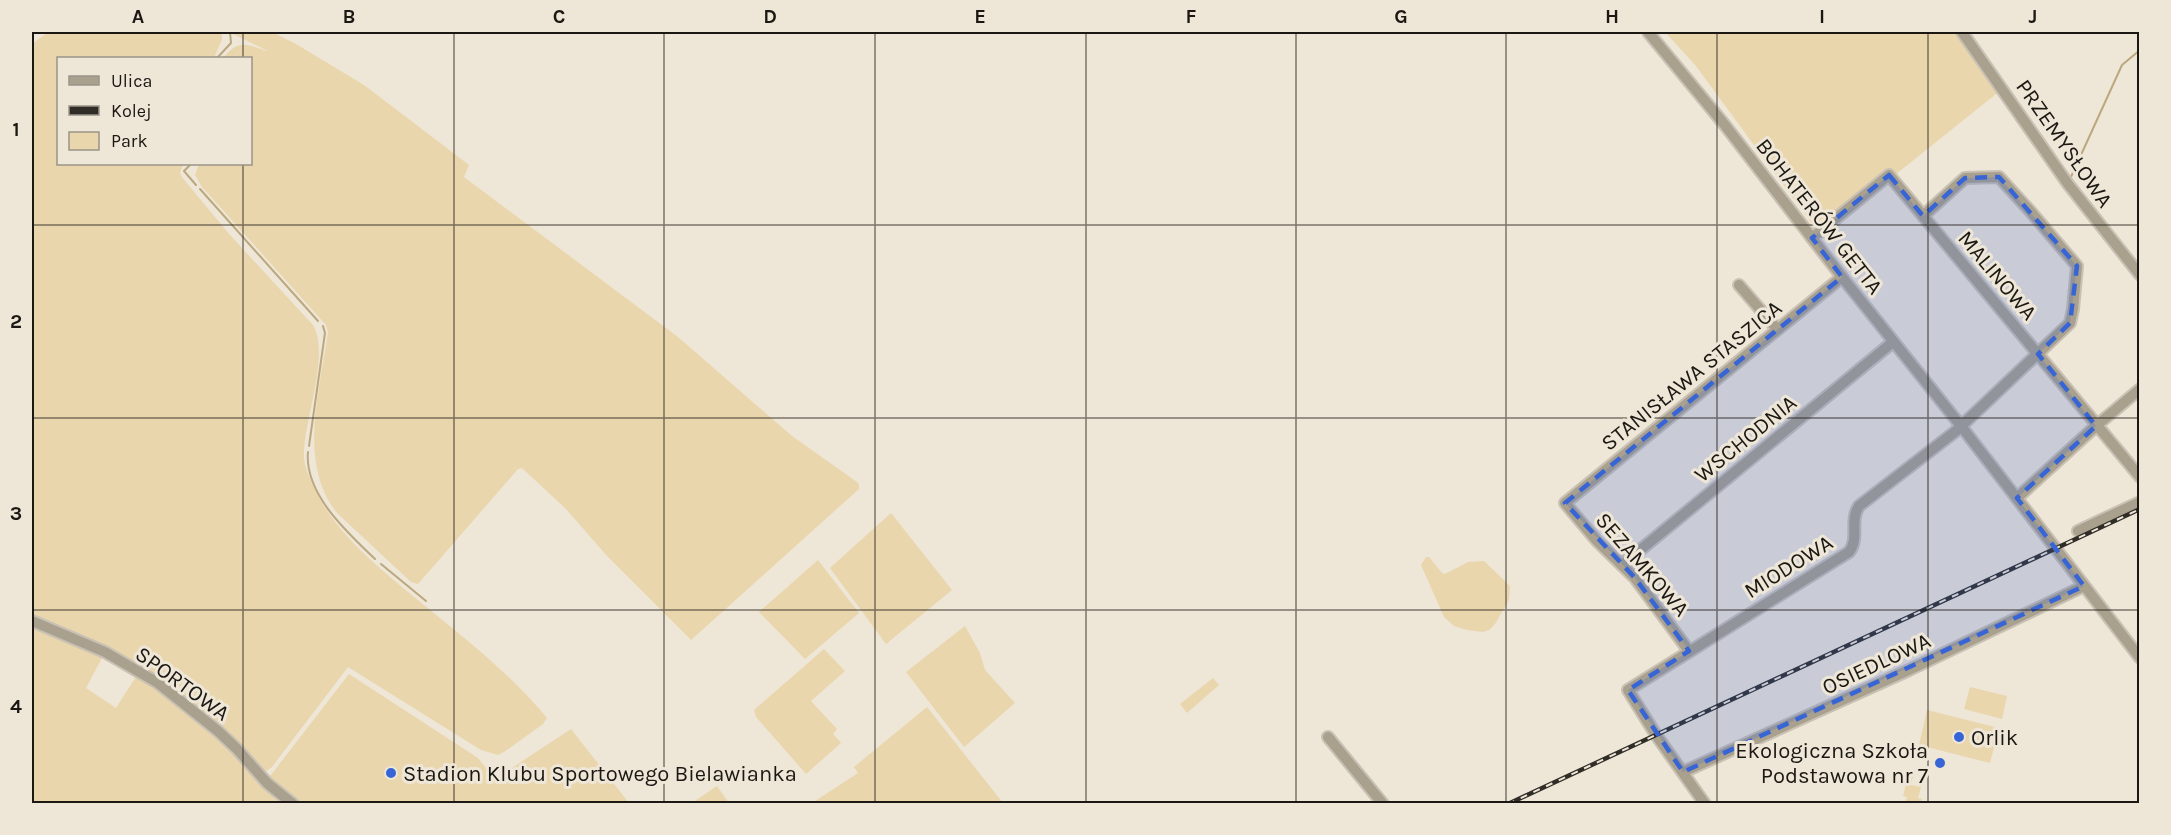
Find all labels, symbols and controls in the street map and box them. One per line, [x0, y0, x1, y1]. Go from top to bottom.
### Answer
text: A [132, 5, 145, 28]
text: B [343, 5, 355, 28]
text: C [553, 5, 565, 28]
text: D [763, 5, 777, 28]
text: E [974, 5, 986, 28]
text: F [1186, 5, 1197, 28]
text: G [1394, 5, 1408, 28]
text: H [1605, 5, 1619, 28]
text: I [1819, 5, 1825, 28]
text: J [2029, 5, 2037, 28]
legend [57, 57, 252, 165]
text: Ulica [111, 70, 152, 92]
street label: PRZEMYSŁOWA [2010, 74, 2118, 213]
text: Kolej [111, 100, 152, 122]
text: 1 [12, 118, 20, 141]
text: Park [111, 130, 148, 152]
street label: BOHATERÓW GETTA [1750, 133, 1889, 300]
street label: MALINOWA [1952, 226, 2042, 326]
street label: STANISŁAWA STASZICA [1596, 295, 1787, 456]
text: 2 [10, 310, 22, 333]
street label: WSCHODNIA [1689, 390, 1802, 488]
text: 3 [10, 502, 22, 525]
street label: SEZAMKOWA [1590, 507, 1695, 622]
street label: MIODOWA [1740, 529, 1838, 604]
street label: OSIEDLOWA [1818, 627, 1935, 700]
street label: SPORTOWA [130, 641, 235, 727]
text: 4 [10, 695, 22, 718]
place label: Orlik [1971, 725, 2018, 751]
marker: Orlik [1952, 730, 1966, 744]
place label: Ekologiczna Szkoła Podstawowa nr 7 [1735, 738, 1928, 789]
marker: Ekologiczna Szkoła Podstawowa nr 7 [1933, 756, 1947, 770]
place label: Stadion Klubu Sportowego Bielawianka [403, 761, 797, 787]
marker: Stadion Klubu Sportowego Bielawianka [384, 766, 398, 780]

